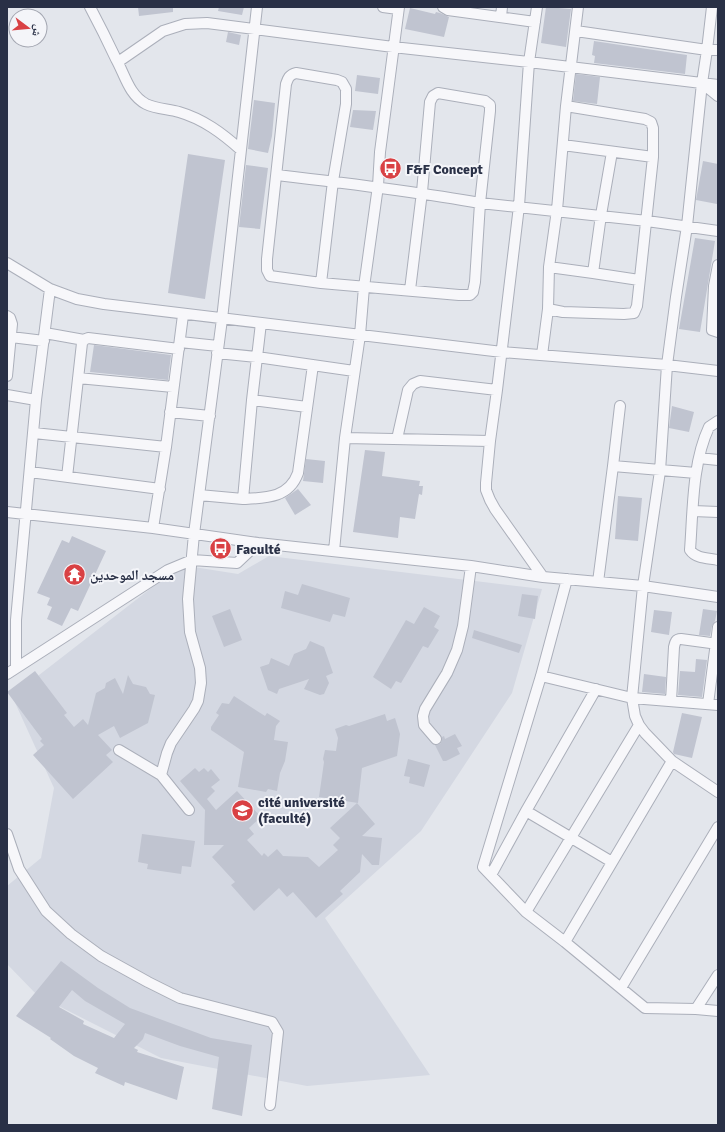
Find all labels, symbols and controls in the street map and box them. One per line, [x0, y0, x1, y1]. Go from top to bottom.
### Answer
north arrow [8, 8, 48, 48]
text: ش [28, 23, 45, 38]
bus stop icon: F&F Concept [377, 156, 403, 182]
place label: F&F Concept [406, 161, 483, 178]
bus stop icon: Faculté [208, 536, 234, 562]
place label: Faculté [236, 541, 281, 558]
temple icon: مسجد الموحدين [61, 562, 87, 588]
place label: مسجد الموحدين [90, 567, 174, 584]
place label: cité université (faculté) [258, 794, 345, 827]
school or university icon: cité université (faculté) [230, 797, 256, 823]

